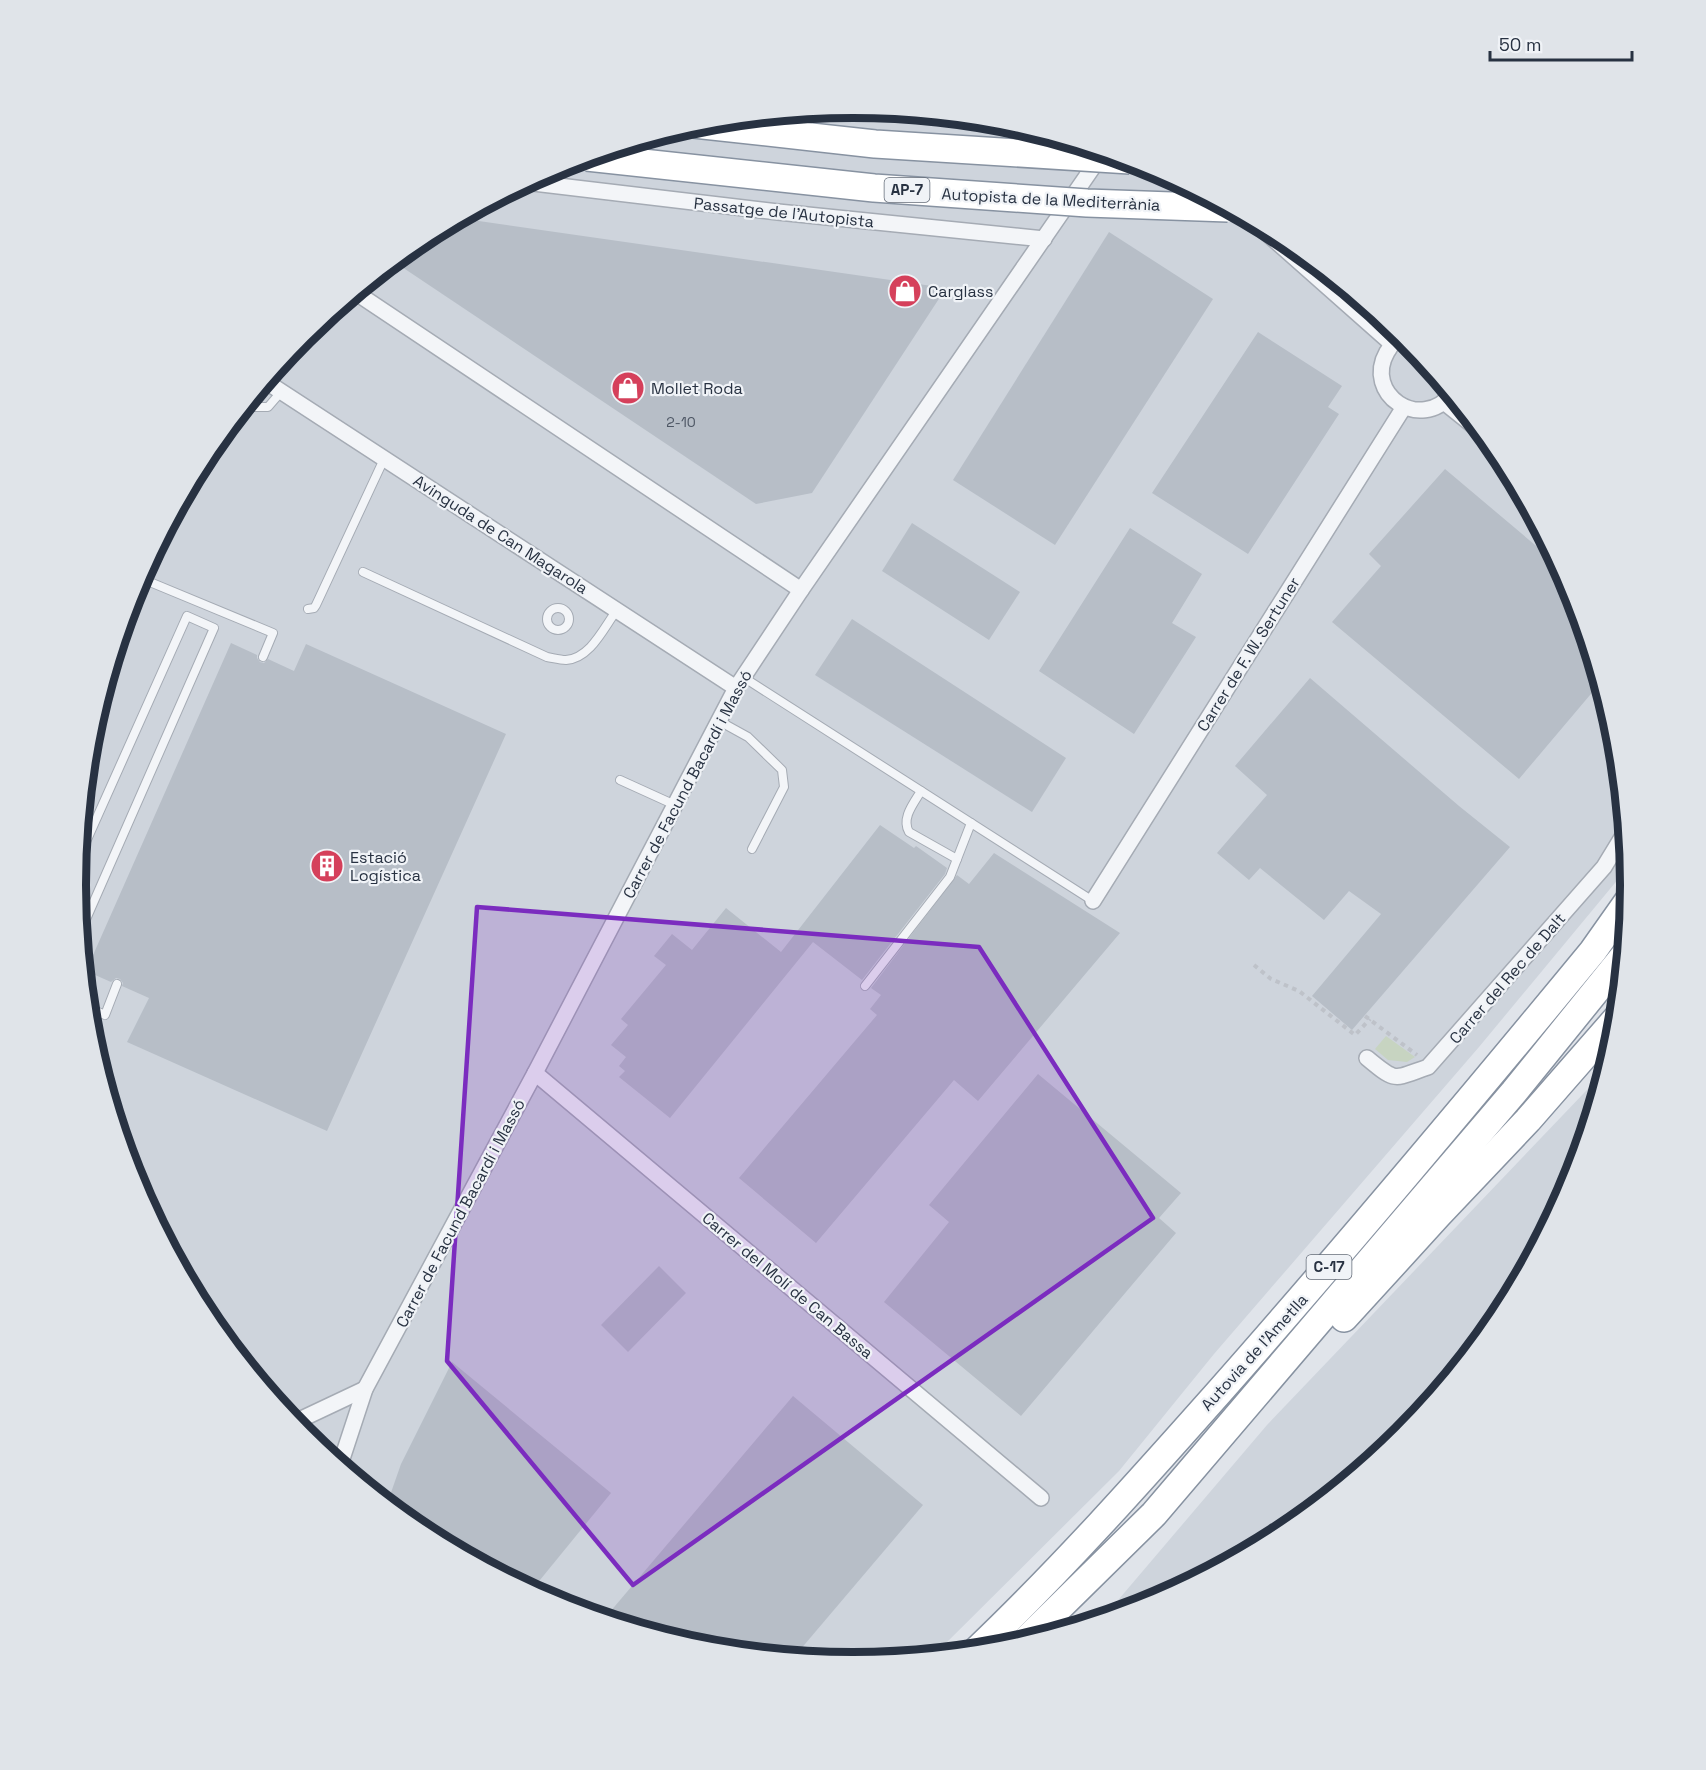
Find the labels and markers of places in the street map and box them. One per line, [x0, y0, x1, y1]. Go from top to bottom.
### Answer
shop icon: Carglass [887, 273, 923, 309]
place label: Carglass [928, 281, 993, 302]
shop icon: Mollet Roda [610, 370, 646, 406]
place label: Mollet Roda [651, 378, 743, 399]
place label: Estació Logística [350, 847, 421, 886]
building icon: Estació Logística [309, 848, 345, 884]

